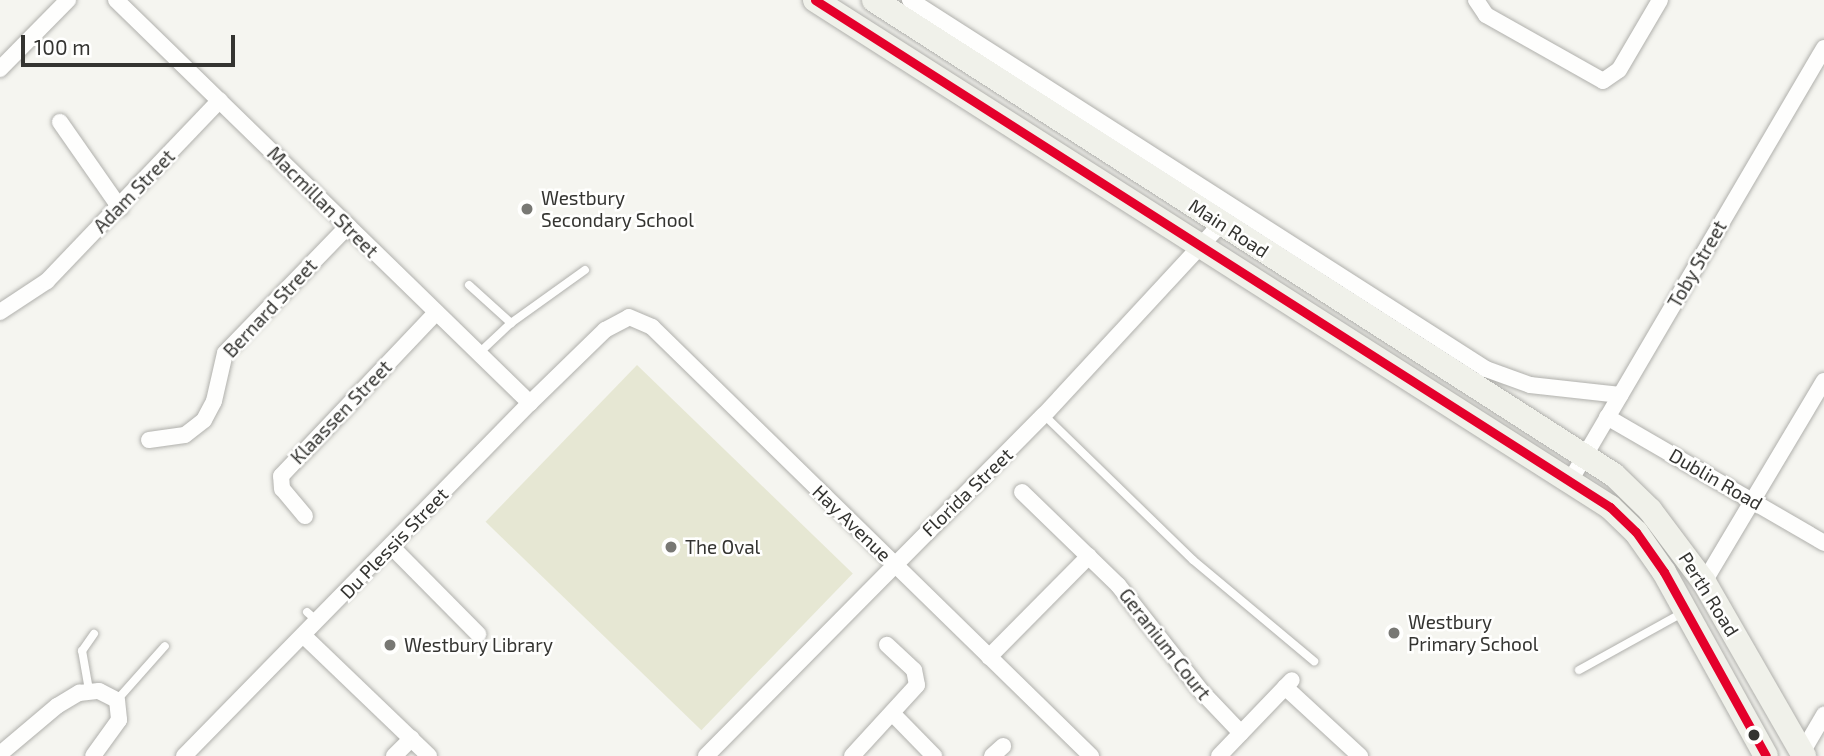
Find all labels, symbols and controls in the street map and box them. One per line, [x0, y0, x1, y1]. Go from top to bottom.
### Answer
scale bar [24, 21, 238, 65]
text: 100 m [34, 34, 91, 59]
street label: Macmillan Street [263, 142, 383, 262]
street label: Adam Street [89, 145, 179, 237]
place label: Westbury Secondary School [541, 187, 694, 231]
street label: Main Road [1185, 194, 1273, 262]
marker: Westbury Secondary School [519, 201, 535, 217]
street label: Toby Street [1663, 216, 1731, 312]
street label: Bernard Street [219, 254, 321, 362]
street label: Klaassen Street [286, 355, 396, 469]
street label: Florida Street [917, 443, 1017, 541]
street label: Dublin Road [1665, 443, 1767, 515]
street label: Hay Avenue [808, 480, 896, 566]
street label: Du Plessis Street [335, 483, 453, 603]
place label: The Oval [685, 536, 760, 558]
marker: The Oval [663, 539, 679, 555]
street label: Perth Road [1674, 548, 1744, 640]
street label: Geranium Court [1114, 584, 1216, 704]
place label: Westbury Primary School [1408, 611, 1539, 655]
marker: Westbury Primary School [1386, 625, 1402, 641]
place label: Westbury Library [404, 634, 553, 656]
marker: Westbury Library [382, 637, 398, 653]
unlabelled marker [1747, 728, 1761, 742]

